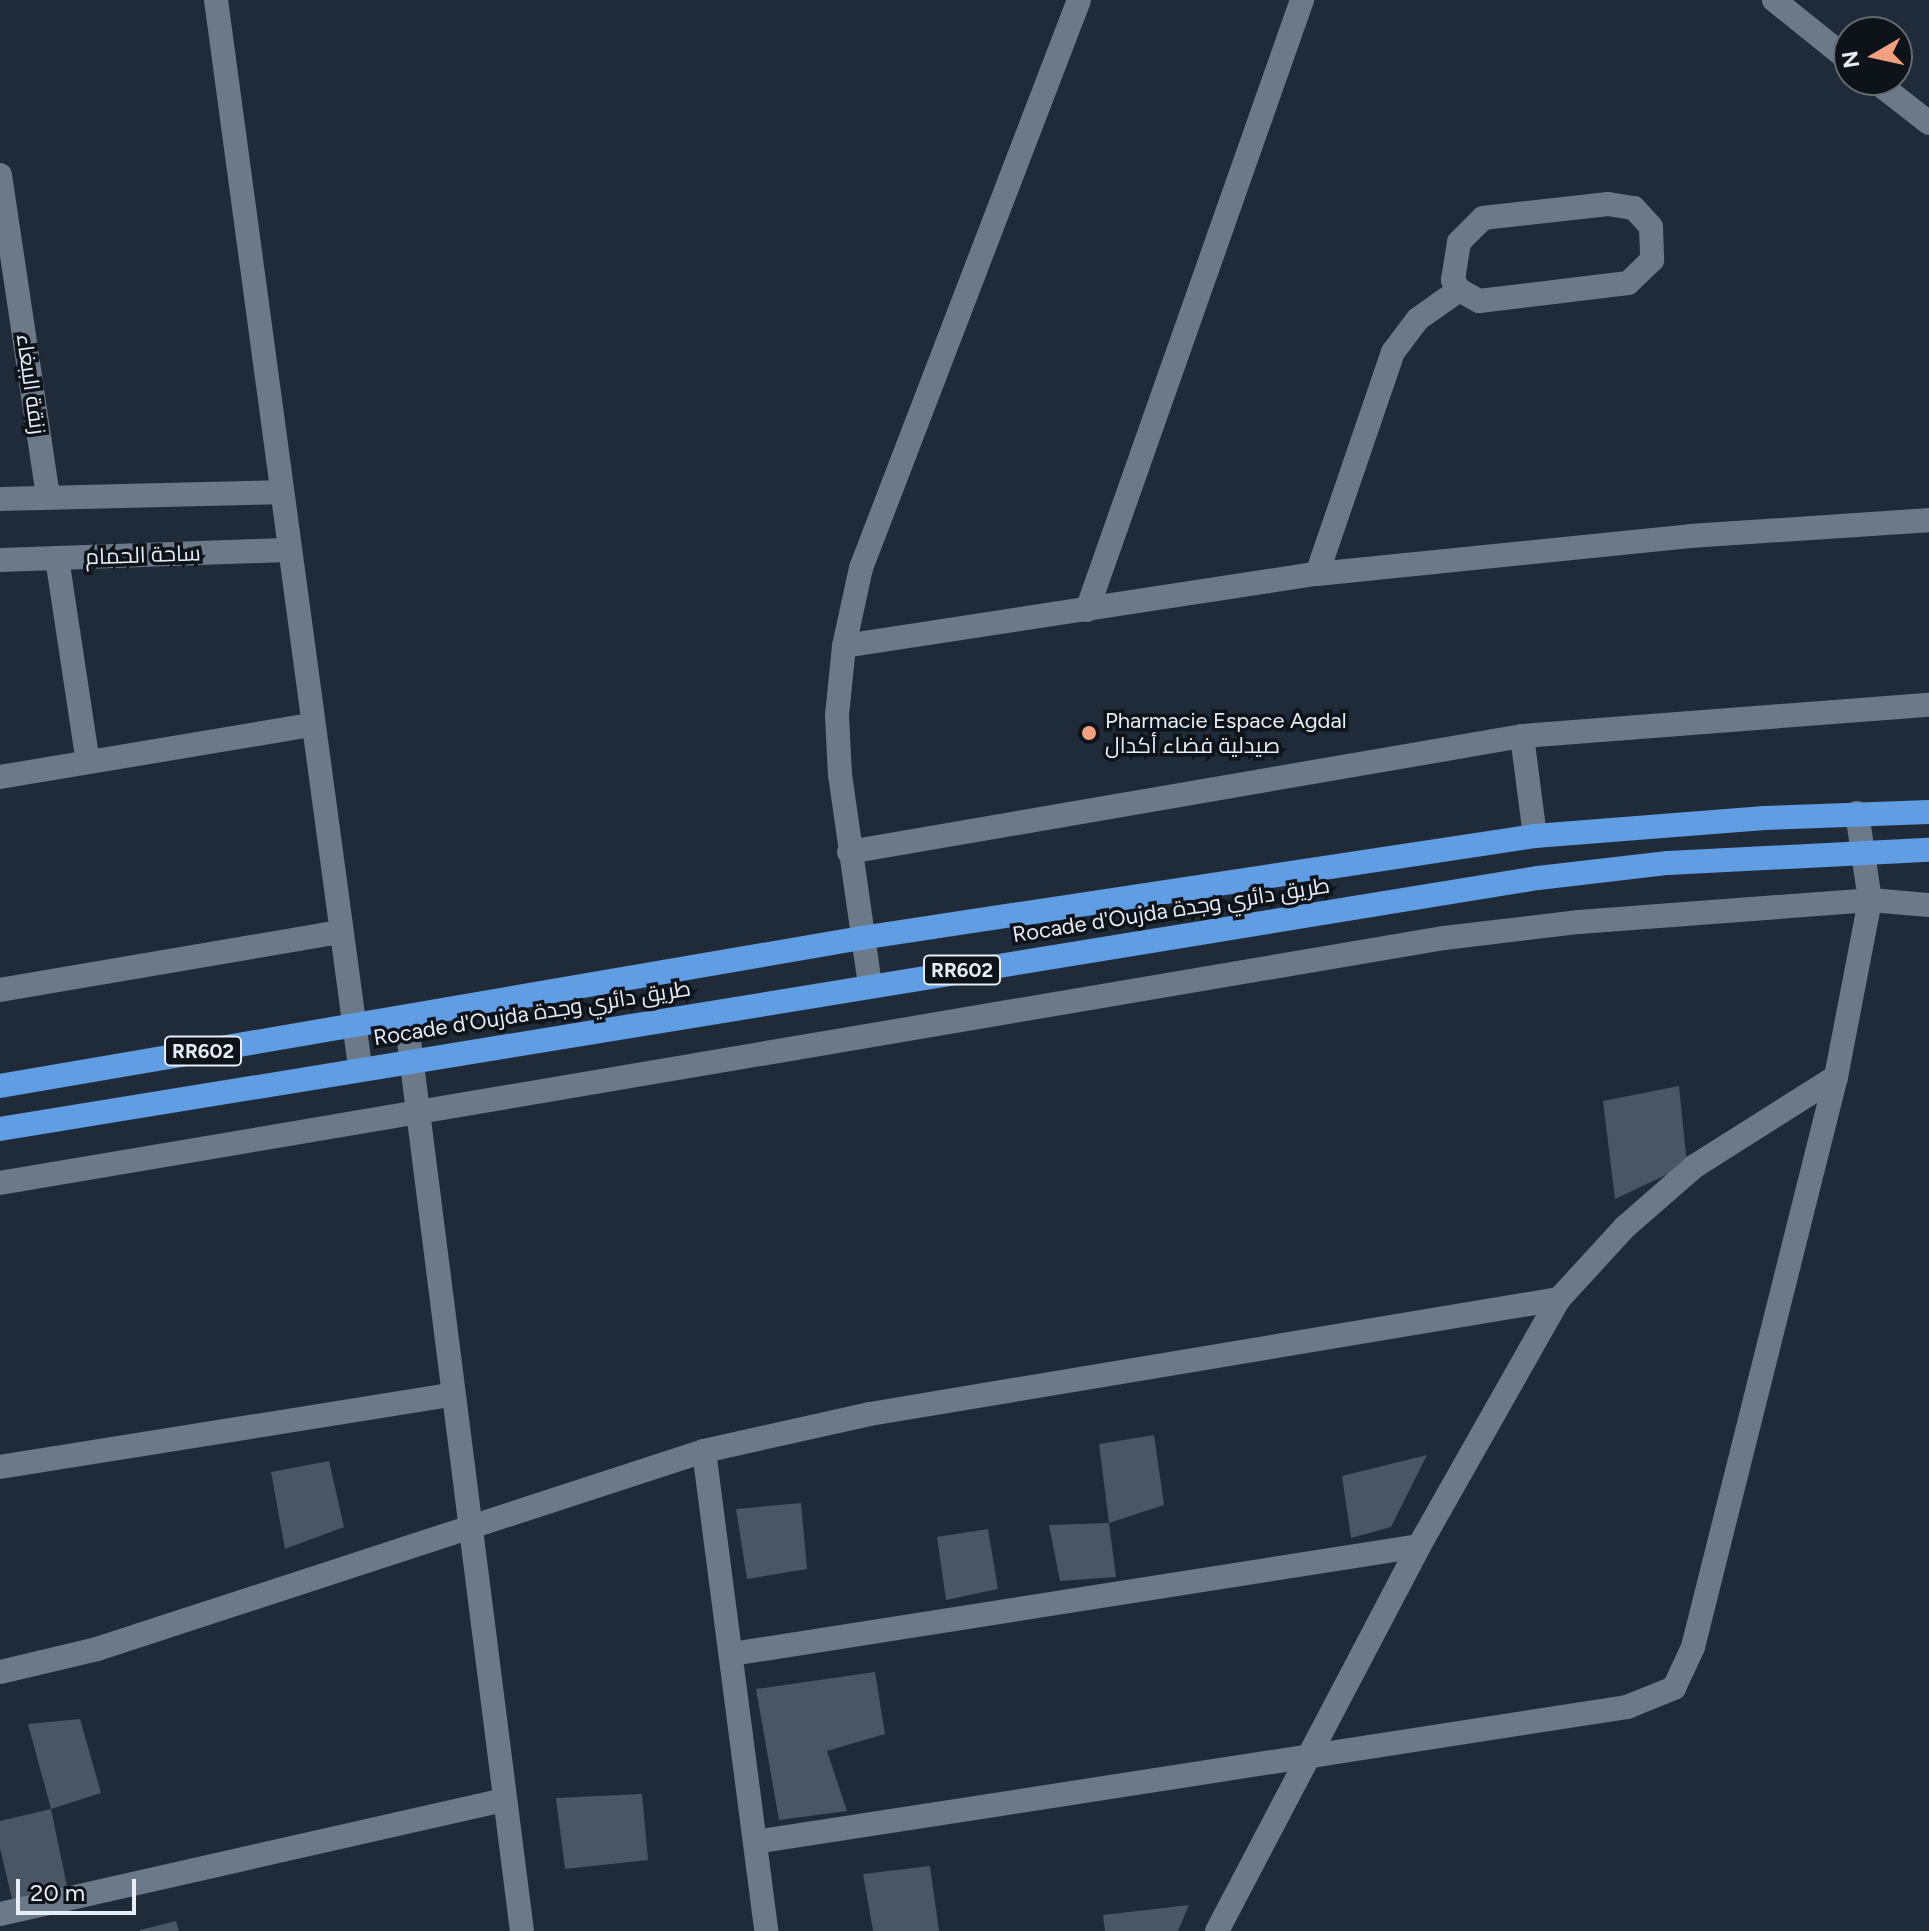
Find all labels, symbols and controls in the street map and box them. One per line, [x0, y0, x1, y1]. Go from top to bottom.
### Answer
north arrow [1833, 16, 1913, 96]
text: N [1836, 49, 1865, 70]
street label: زنقة الببغاء [11, 332, 51, 436]
street label: ساحة الحمام [85, 540, 201, 570]
place label: Pharmacie Espace Agdal صيدلية فضاء أكدال [1105, 707, 1347, 758]
marker: Pharmacie Espace Agdal صيدلية فضاء أكدال [1080, 724, 1098, 742]
street label: Rocade d'Oujda طريق دائري وجدة [1011, 872, 1331, 948]
road number: RR602 [922, 954, 1002, 986]
street label: Rocade d'Oujda طريق دائري وجدة [372, 975, 692, 1051]
road number: RR602 [163, 1035, 243, 1067]
scale bar [20, 1863, 140, 1913]
text: 20 m [30, 1878, 85, 1907]

